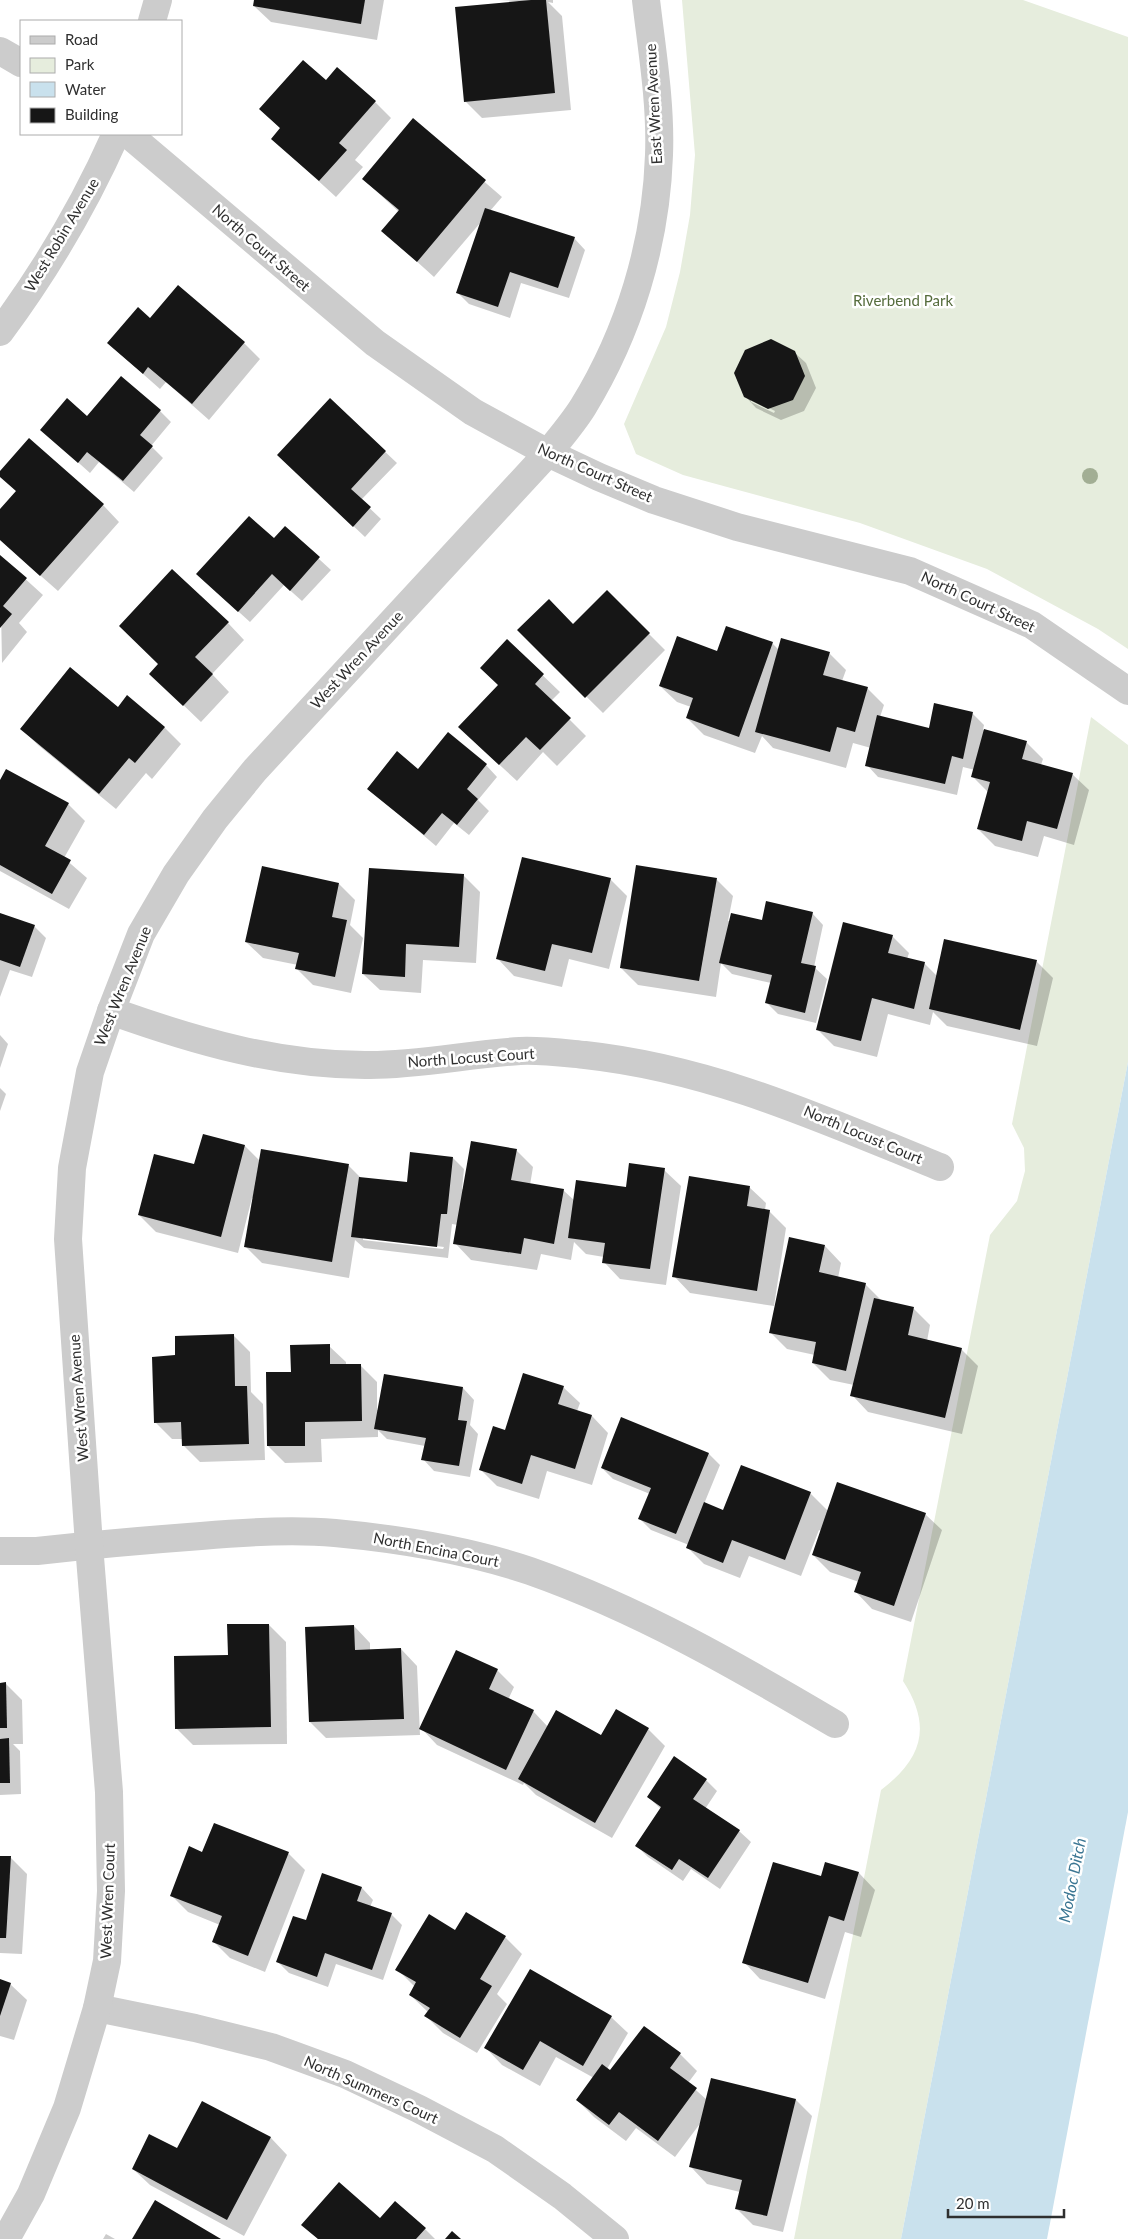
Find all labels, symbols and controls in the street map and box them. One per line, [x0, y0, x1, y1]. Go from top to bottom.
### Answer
legend [20, 20, 182, 135]
text: Road [65, 30, 98, 48]
street label: East Wren Avenue [641, 43, 665, 165]
text: Park [65, 55, 95, 73]
text: Water [65, 80, 106, 98]
text: Building [65, 105, 118, 123]
street label: West Robin Avenue [20, 174, 102, 294]
street label: North Court Street [209, 200, 315, 295]
park label: Riverbend Park [853, 291, 953, 309]
street label: North Court Street [535, 439, 656, 506]
street label: North Court Street [919, 567, 1039, 636]
street label: West Wren Avenue [306, 607, 406, 712]
street label: West Wren Avenue [90, 923, 154, 1048]
street label: North Locust Court [407, 1044, 536, 1070]
street label: North Locust Court [801, 1101, 926, 1167]
street label: West Wren Avenue [65, 1334, 91, 1462]
street label: North Encina Court [372, 1528, 501, 1570]
water label: Modoc Ditch [1054, 1836, 1089, 1924]
street label: West Wren Court [96, 1842, 118, 1959]
street label: North Summers Court [301, 2051, 442, 2127]
scale bar [948, 2186, 1064, 2218]
text: 20 m [956, 2194, 990, 2212]

